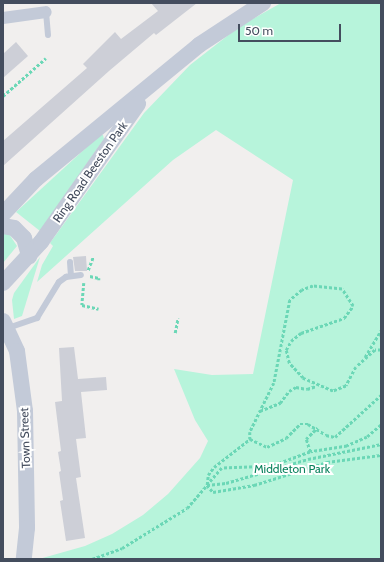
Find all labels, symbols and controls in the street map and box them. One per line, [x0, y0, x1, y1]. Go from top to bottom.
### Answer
scale bar [240, 16, 343, 42]
text: 50 m [245, 23, 273, 38]
street label: Ring Road Beeston Park [50, 119, 130, 225]
street label: Town Street [17, 407, 33, 469]
park label: Middleton Park [254, 462, 330, 476]

